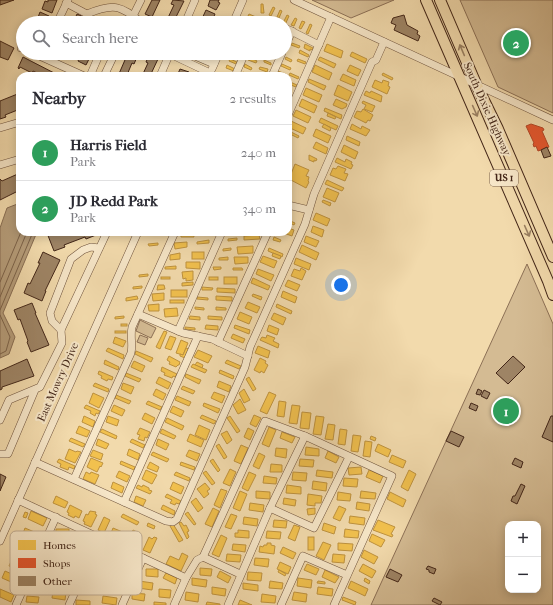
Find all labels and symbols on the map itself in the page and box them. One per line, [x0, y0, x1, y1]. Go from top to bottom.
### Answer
pin: 2 [503, 28, 529, 58]
one-way arrow [457, 44, 465, 56]
street label: South Dixie Highway [461, 60, 514, 159]
one-way arrow [471, 105, 479, 117]
road number: US 1 [490, 170, 518, 186]
one-way arrow [523, 224, 531, 236]
your location [331, 275, 351, 295]
street label: East Mowry Drive [35, 340, 82, 424]
pin: 1 [493, 396, 519, 426]
legend [10, 531, 142, 595]
text: Homes [43, 539, 76, 552]
text: Shops [43, 557, 70, 570]
text: Other [43, 575, 72, 588]

